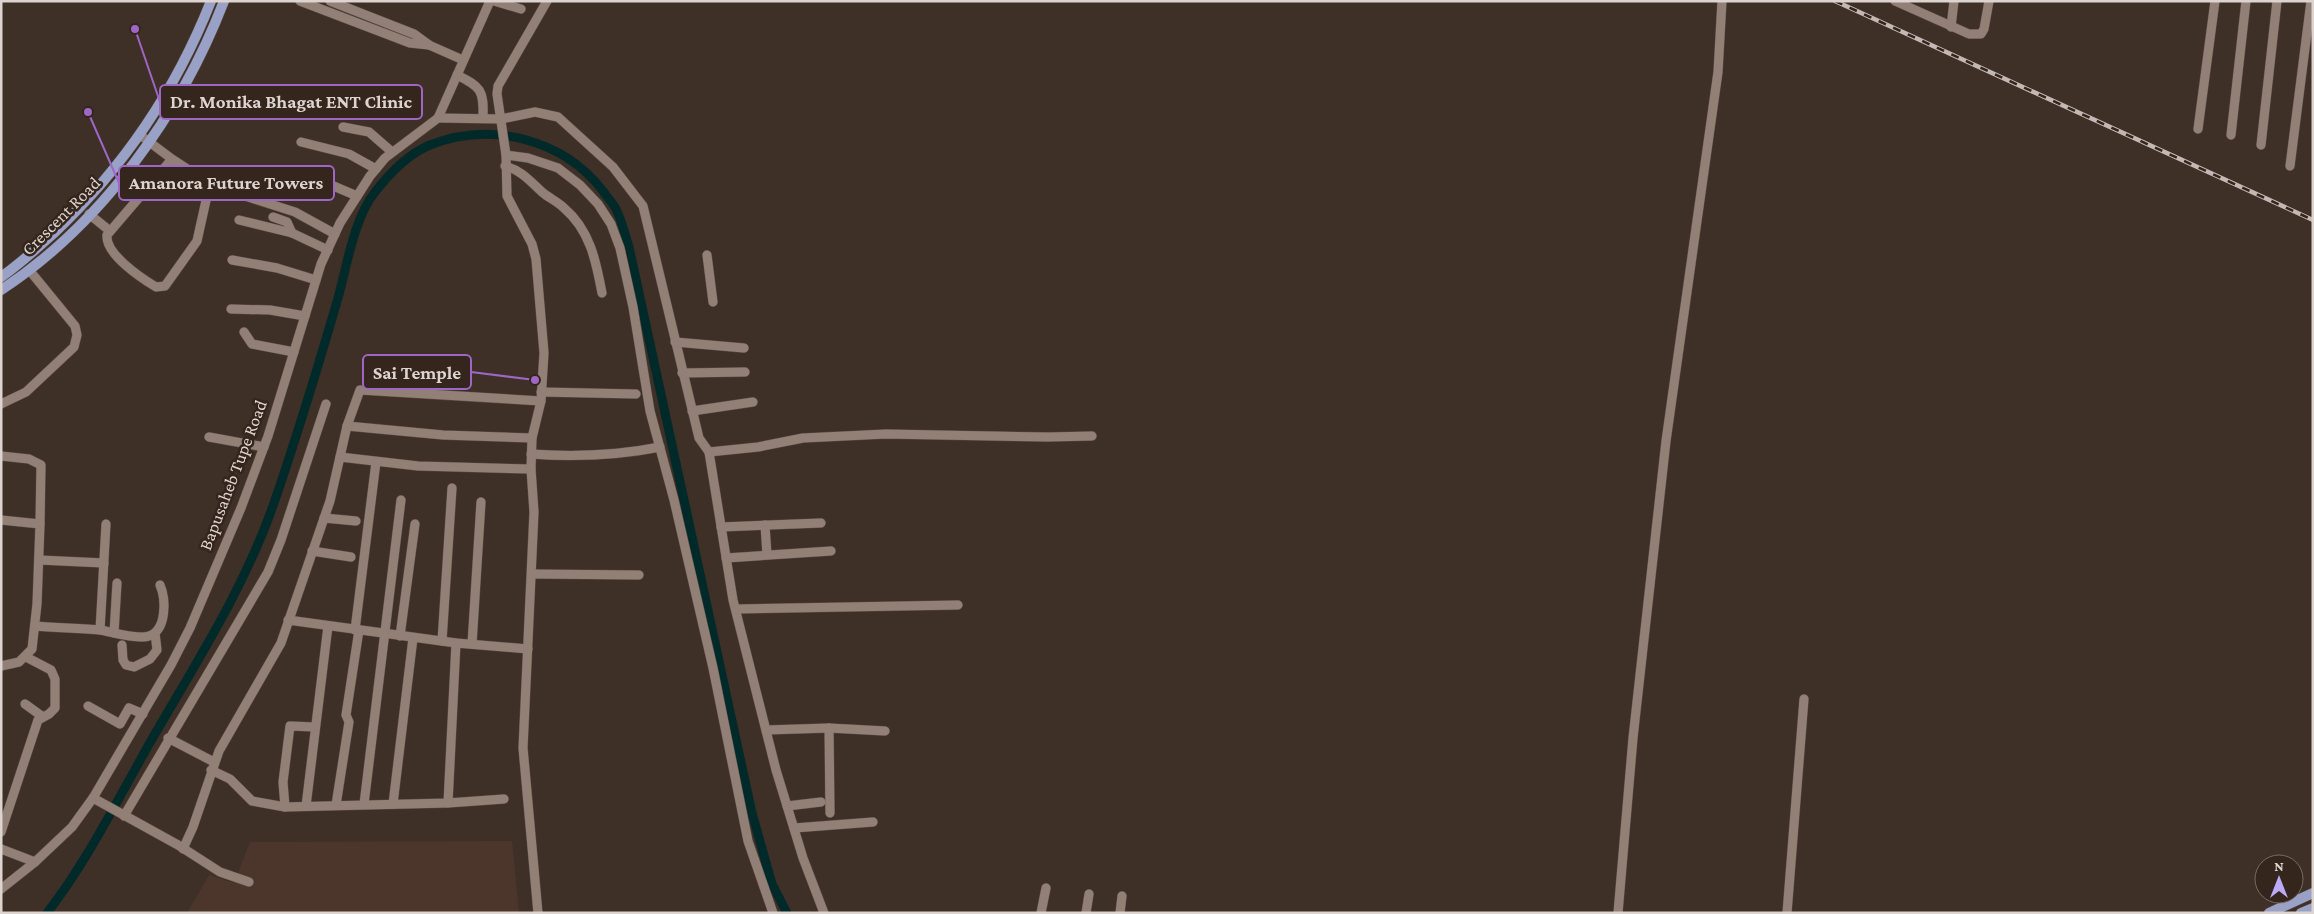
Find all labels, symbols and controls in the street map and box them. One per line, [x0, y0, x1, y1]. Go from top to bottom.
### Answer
callout: Dr. Monika Bhagat ENT Clinic [160, 85, 422, 119]
text: Dr. Monika Bhagat ENT Clinic [170, 91, 413, 112]
callout: Amanora Future Towers [119, 166, 334, 200]
street label: Crescent Road [18, 172, 105, 259]
text: Amanora Future Towers [128, 172, 323, 193]
callout: Sai Temple [363, 355, 471, 389]
text: Sai Temple [373, 362, 461, 383]
street label: Bapusaheb Tupe Road [195, 397, 271, 553]
north arrow [2254, 854, 2304, 904]
text: N [2274, 858, 2284, 874]

